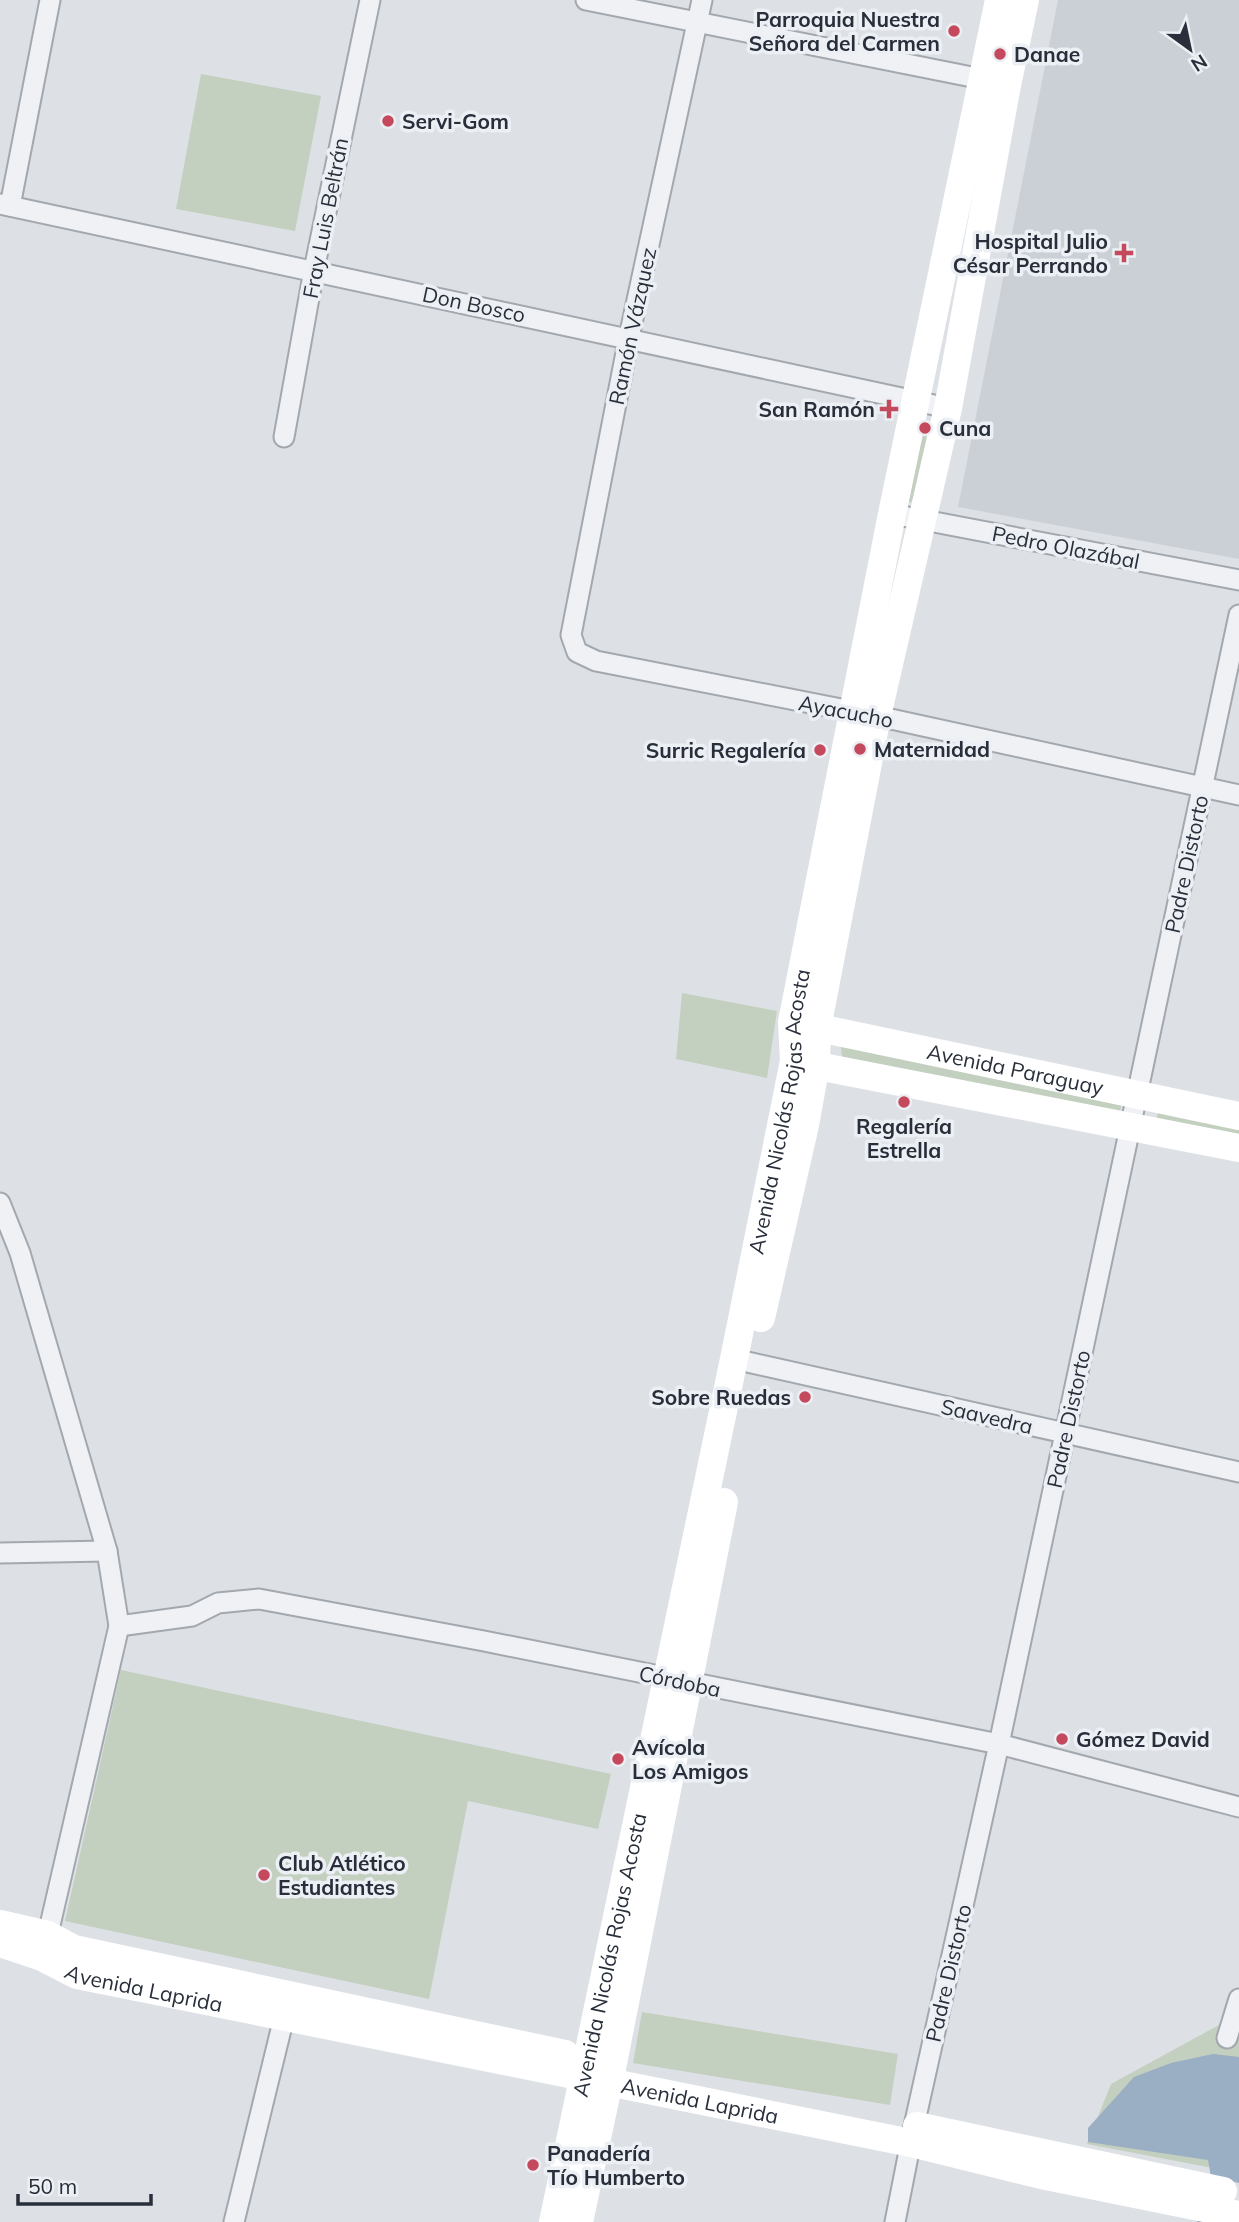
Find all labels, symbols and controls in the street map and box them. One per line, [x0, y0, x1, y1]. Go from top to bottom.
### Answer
place label: Parroquia Nuestra Señora del Carmen [749, 6, 940, 56]
north arrow [1155, 14, 1225, 84]
marker: Parroquia Nuestra Señora del Carmen [946, 23, 962, 39]
place label: Danae [1014, 41, 1080, 67]
marker: Danae [992, 46, 1008, 62]
text: N [1187, 49, 1212, 77]
place label: Servi-Gom [402, 108, 509, 134]
marker: Servi-Gom [380, 113, 396, 129]
street label: Fray Luis Beltrán [297, 135, 353, 301]
place label: Hospital Julio César Perrando [953, 228, 1108, 278]
marker: Hospital Julio César Perrando [1114, 243, 1134, 263]
street label: Ramón Vázquez [603, 245, 661, 407]
street label: Don Bosco [420, 280, 528, 328]
place label: San Ramón [758, 396, 875, 422]
marker: San Ramón [881, 401, 897, 417]
place label: Cuna [939, 415, 991, 441]
marker: Cuna [917, 420, 933, 436]
street label: Pedro Olazábal [990, 520, 1142, 574]
street label: Ayacucho [797, 689, 895, 733]
place label: Maternidad [874, 736, 990, 762]
place label: Surric Regalería [646, 737, 806, 763]
marker: Maternidad [852, 741, 868, 757]
marker: Surric Regalería [812, 742, 828, 758]
street label: Padre Distorto [1159, 793, 1213, 935]
street label: Avenida Nicolás Rojas Acosta [742, 967, 815, 1256]
street label: Avenida Paraguay [925, 1038, 1106, 1100]
marker: Regalería Estrella [896, 1094, 912, 1110]
place label: Regalería Estrella [856, 1113, 952, 1163]
street label: Padre Distorto [1041, 1348, 1095, 1490]
place label: Sobre Ruedas [651, 1384, 791, 1410]
marker: Sobre Ruedas [797, 1389, 813, 1405]
street label: Saavedra [939, 1393, 1035, 1439]
street label: Córdoba [637, 1660, 723, 1702]
place label: Gómez David [1076, 1726, 1210, 1752]
marker: Gómez David [1054, 1731, 1070, 1747]
place label: Avícola Los Amigos [632, 1734, 749, 1784]
marker: Avícola Los Amigos [610, 1751, 626, 1767]
street label: Avenida Nicolás Rojas Acosta [567, 1811, 651, 2099]
place label: Club Atlético Estudiantes [278, 1850, 406, 1900]
marker: Club Atlético Estudiantes [256, 1867, 272, 1883]
street label: Padre Distorto [920, 1902, 976, 2044]
street label: Avenida Laprida [61, 1958, 225, 2017]
street label: Avenida Laprida [619, 2072, 781, 2129]
place label: Panadería Tío Humberto [547, 2140, 685, 2190]
marker: Panadería Tío Humberto [525, 2157, 541, 2173]
scale bar [18, 2162, 150, 2206]
text: 50 m [28, 2173, 77, 2199]

